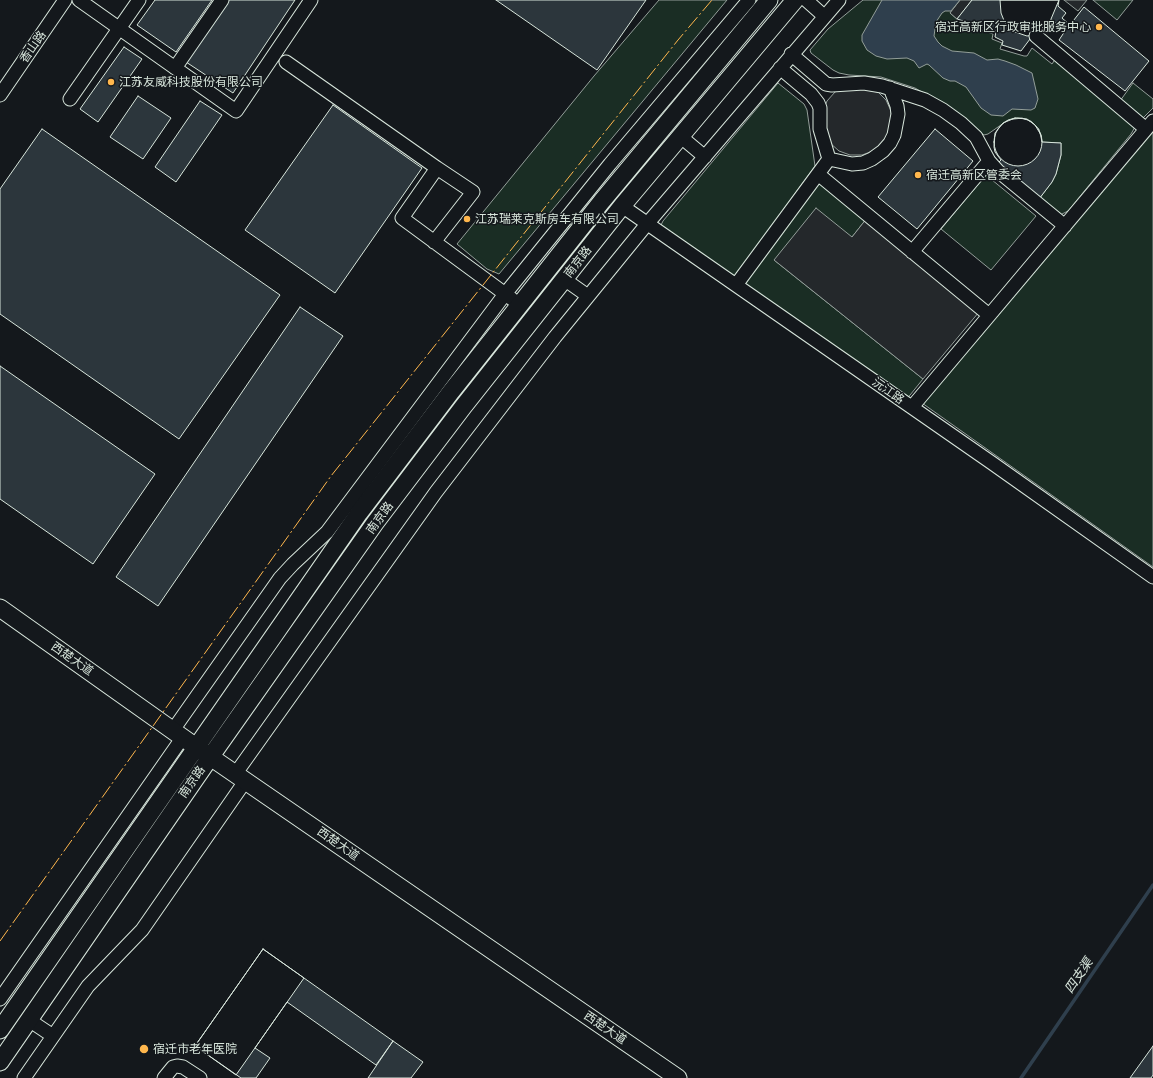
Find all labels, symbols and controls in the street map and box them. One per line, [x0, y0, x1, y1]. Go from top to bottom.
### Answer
place label: 宿迁高新区行政审批服务中心 [935, 20, 1091, 34]
marker: 宿迁高新区行政审批服务中心 [1094, 22, 1104, 32]
street label: 香山路 [17, 28, 49, 66]
place label: 江苏友威科技股份有限公司 [119, 75, 263, 89]
marker: 江苏友威科技股份有限公司 [106, 77, 116, 87]
place label: 宿迁高新区管委会 [926, 168, 1022, 182]
marker: 宿迁高新区管委会 [913, 170, 923, 180]
place label: 江苏瑞莱克斯房车有限公司 [475, 212, 619, 226]
marker: 江苏瑞莱克斯房车有限公司 [462, 214, 472, 224]
street label: 南京路 [561, 243, 595, 281]
street label: 沅江路 [869, 375, 907, 407]
street label: 南京路 [364, 499, 396, 537]
street label: 西楚大道 [48, 639, 96, 679]
street label: 南京路 [176, 763, 208, 801]
street label: 西楚大道 [314, 824, 362, 864]
water label: 四支渠 [1062, 955, 1096, 997]
street label: 西楚大道 [581, 1009, 629, 1047]
place label: 宿迁市老年医院 [153, 1042, 237, 1056]
marker: 宿迁市老年医院 [138, 1043, 150, 1055]

